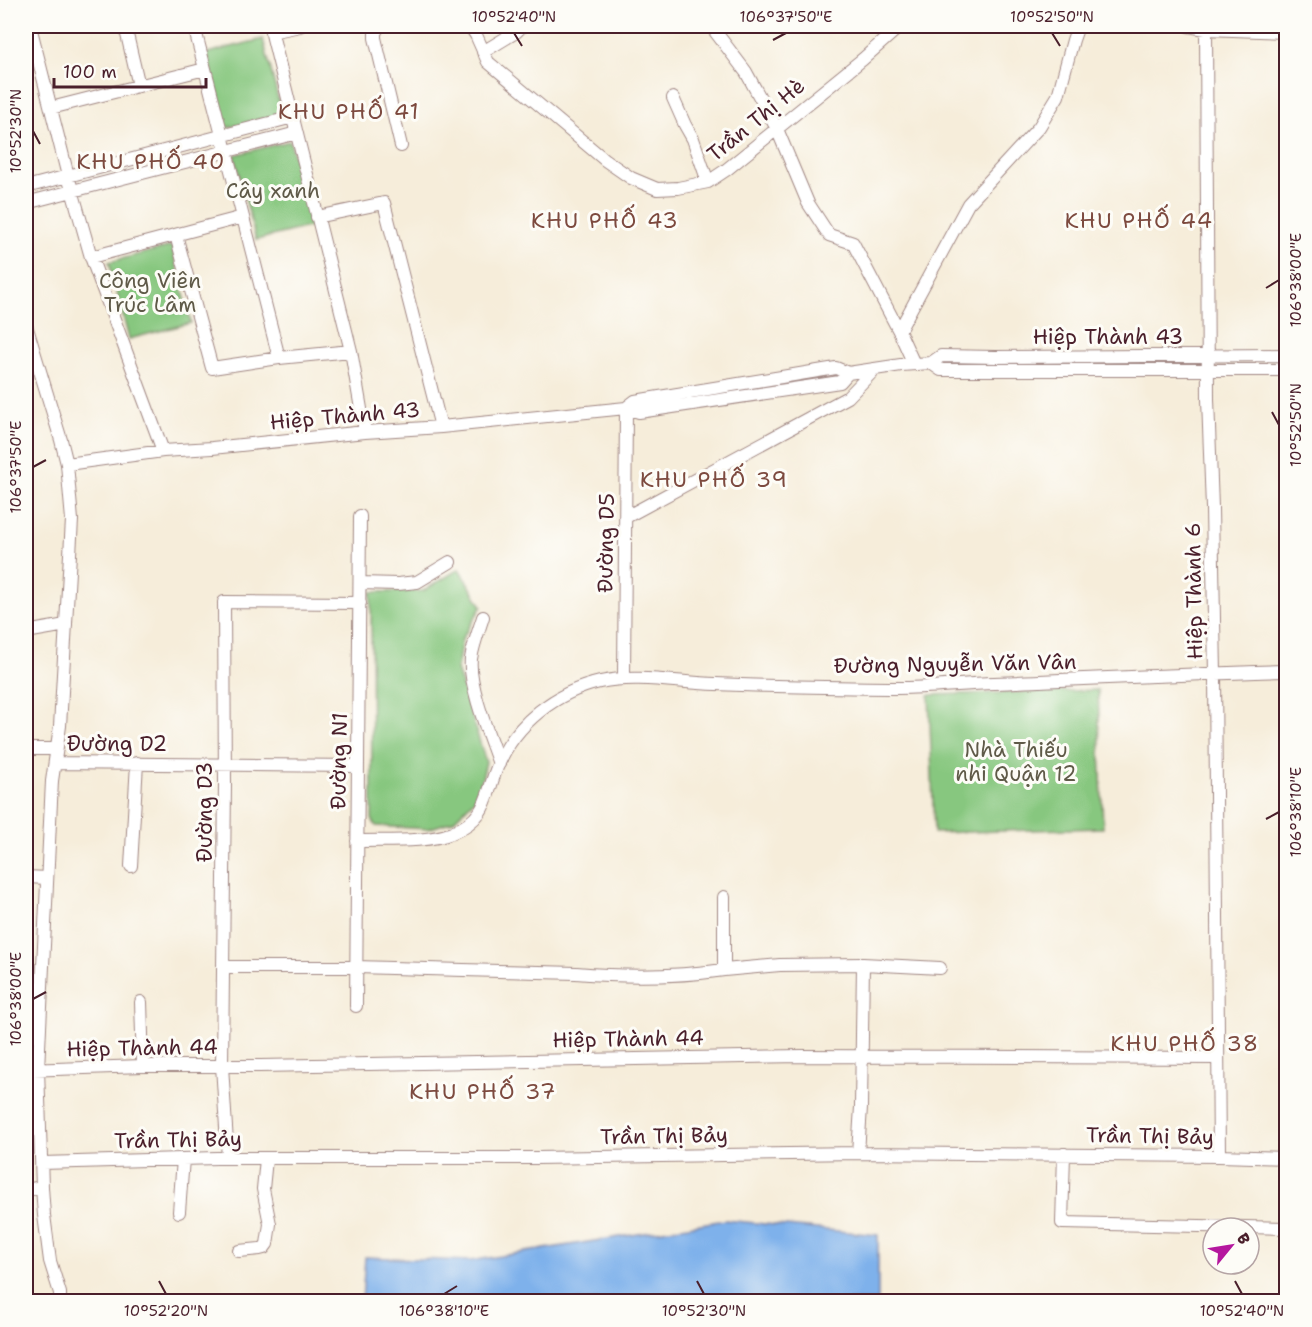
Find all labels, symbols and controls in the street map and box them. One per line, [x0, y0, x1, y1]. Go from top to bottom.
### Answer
text: 10°52'40"N [472, 7, 556, 27]
text: 106°37'50"E [740, 7, 832, 27]
text: 10°52'50"N [1010, 7, 1094, 27]
scale bar [54, 51, 206, 89]
text: 100 m [63, 60, 117, 84]
street label: Trần Thị Hè [701, 72, 811, 168]
text: 10°52'30"N [6, 89, 26, 173]
district label: KHU PHỐ 41 [278, 95, 420, 126]
district label: KHU PHỐ 40 [76, 145, 226, 176]
park label: Cây xanh [226, 177, 320, 205]
district label: KHU PHỐ 43 [531, 204, 679, 235]
district label: KHU PHỐ 44 [1064, 204, 1214, 235]
text: 106°38'00"E [1286, 233, 1306, 327]
park label: Công Viên Trúc Lâm [99, 267, 201, 319]
street label: Hiệp Thành 43 [1033, 323, 1183, 351]
text: 10°52'50"N [1286, 383, 1306, 467]
street label: Hiệp Thành 43 [269, 395, 421, 437]
text: 106°37'50"E [6, 421, 26, 513]
district label: KHU PHỐ 39 [640, 463, 788, 494]
street label: Đường D5 [591, 493, 621, 593]
street label: Hiệp Thành 6 [1179, 522, 1209, 660]
street label: Đường Nguyễn Văn Vân [833, 648, 1077, 680]
street label: Đường N1 [324, 712, 354, 810]
street label: Đường D2 [67, 730, 167, 758]
park label: Nhà Thiếu nhi Quận 12 [955, 736, 1077, 788]
street label: Đường D3 [191, 762, 219, 862]
text: 106°38'10"E [1286, 767, 1306, 857]
text: 106°38'00"E [6, 952, 26, 1046]
street label: Hiệp Thành 44 [552, 1024, 704, 1054]
district label: KHU PHỐ 38 [1110, 1027, 1260, 1058]
street label: Hiệp Thành 44 [66, 1033, 218, 1063]
district label: KHU PHỐ 37 [409, 1075, 557, 1106]
street label: Trần Thị Bảy [600, 1121, 728, 1151]
street label: Trần Thị Bảy [1086, 1121, 1214, 1151]
street label: Trần Thị Bảy [114, 1125, 242, 1155]
north arrow [1201, 1216, 1261, 1276]
text: B [1232, 1229, 1255, 1248]
text: 10°52'20"N [124, 1301, 208, 1321]
text: 106°38'10"E [399, 1301, 489, 1321]
text: 10°52'30"N [662, 1301, 746, 1321]
text: 10°52'40"N [1200, 1301, 1284, 1321]

